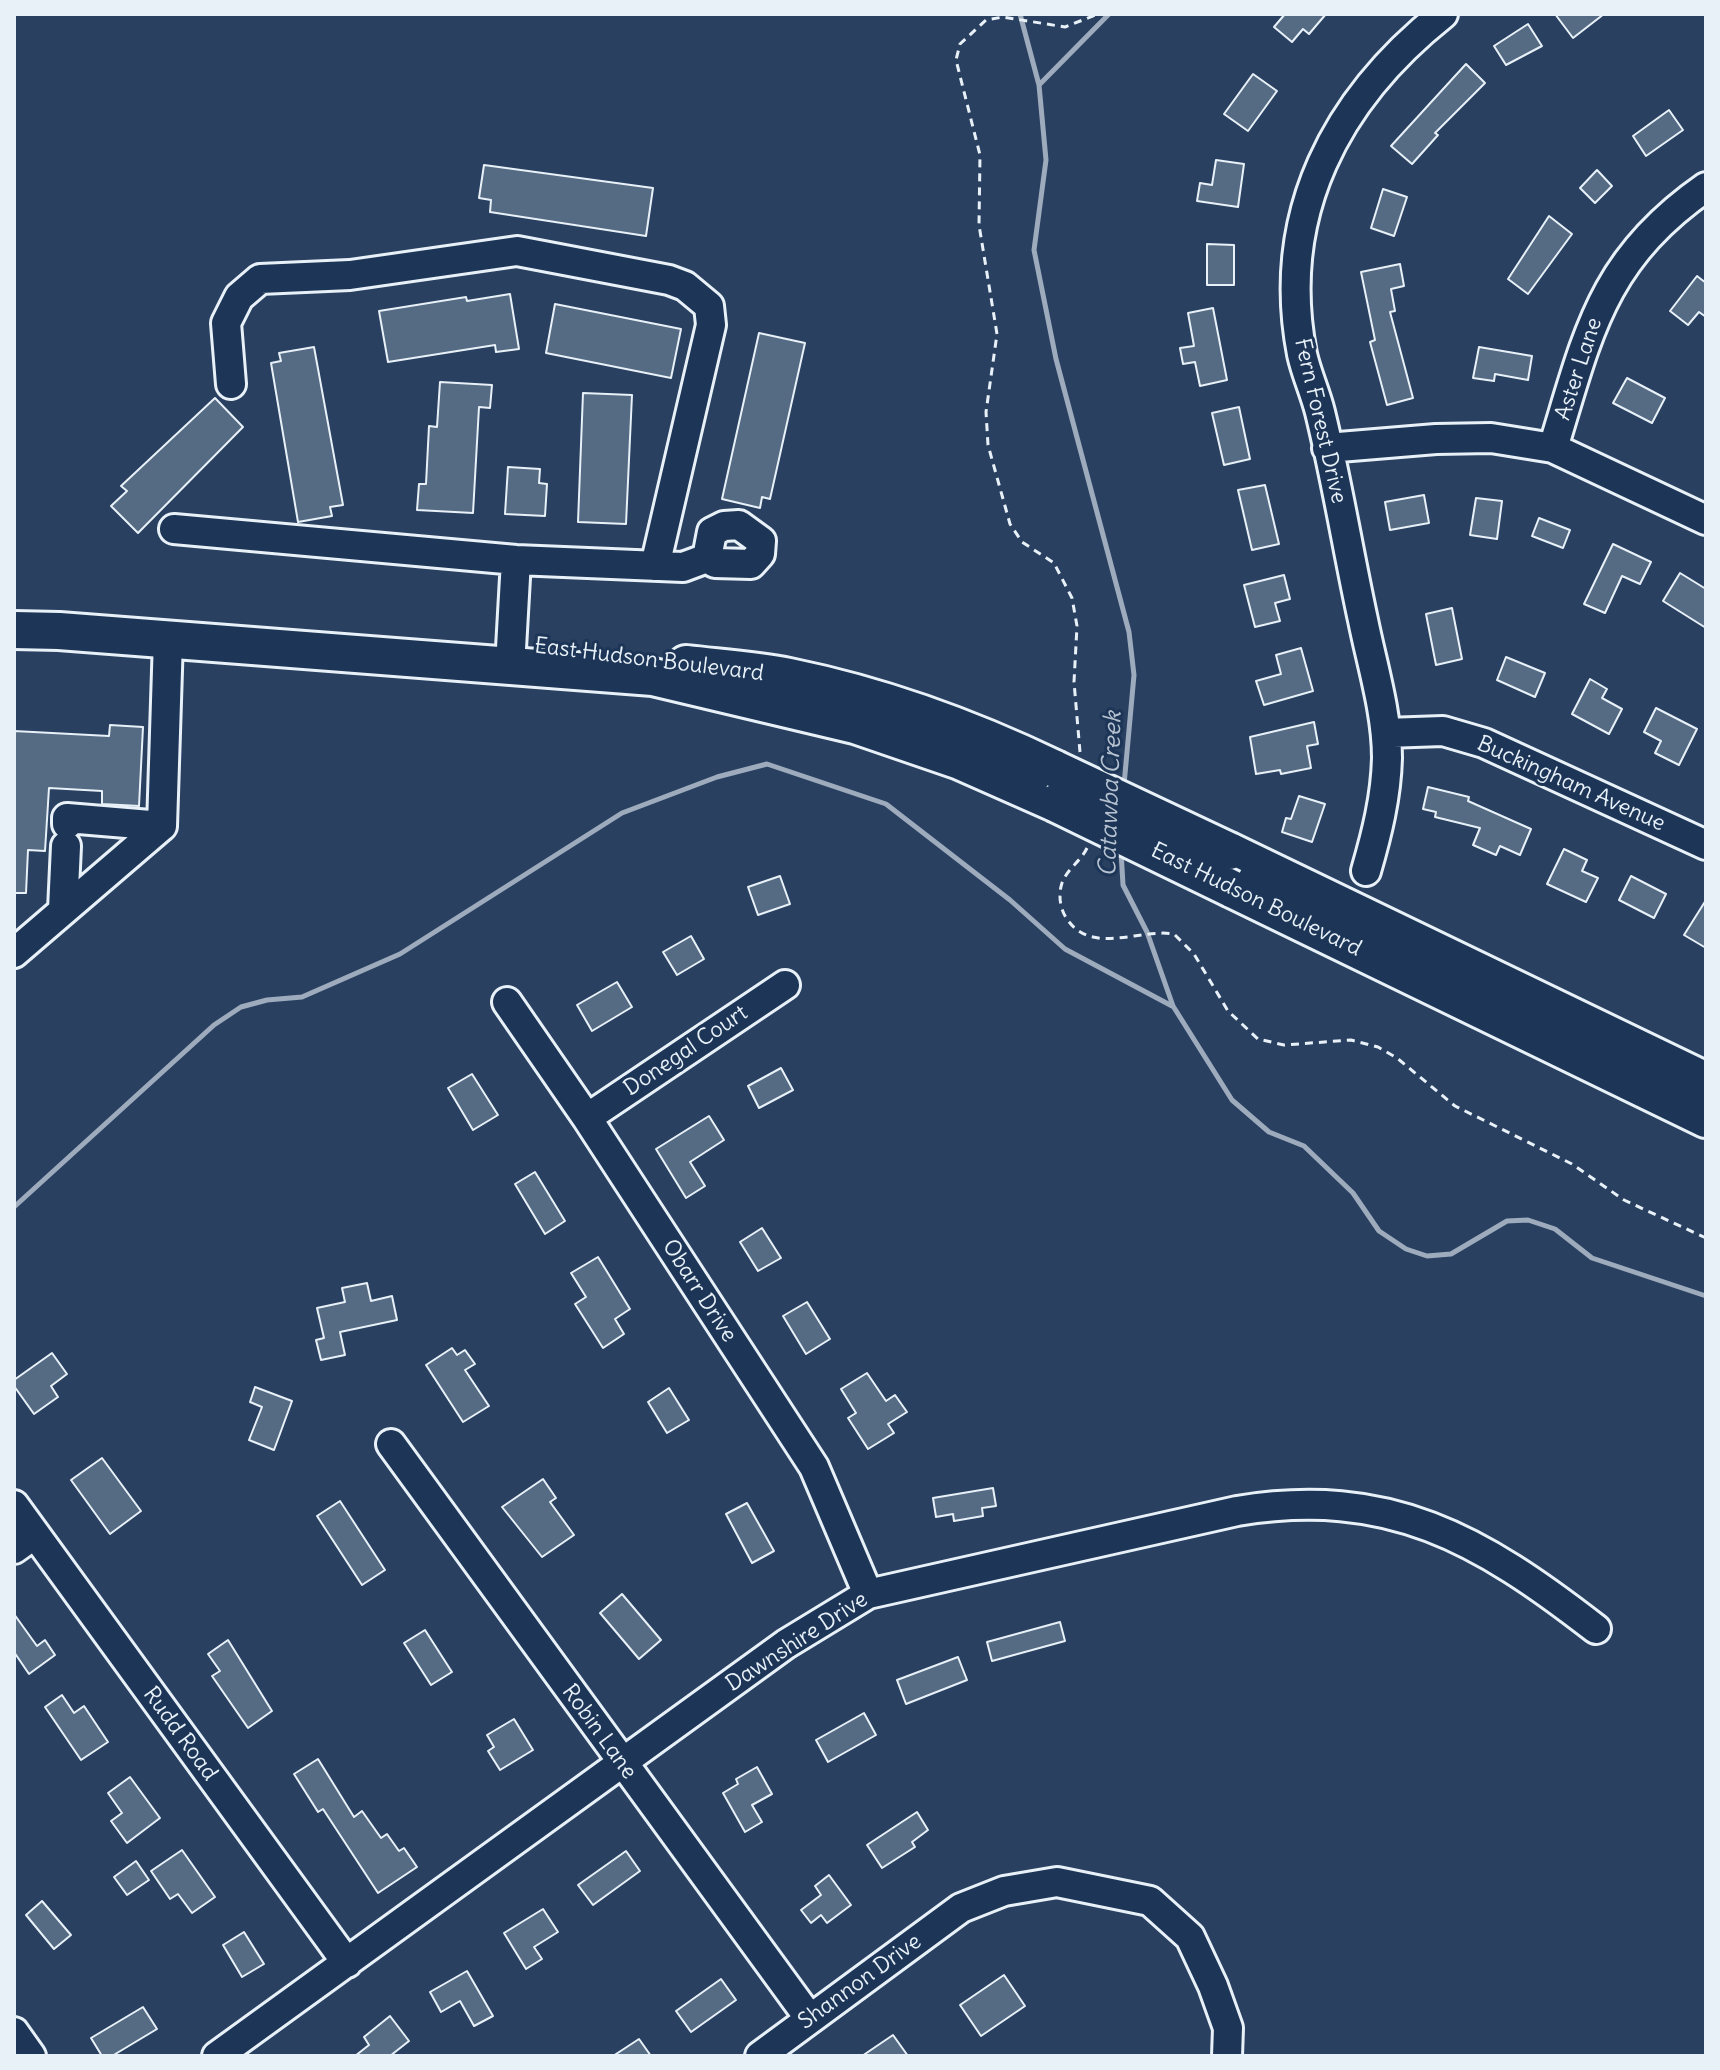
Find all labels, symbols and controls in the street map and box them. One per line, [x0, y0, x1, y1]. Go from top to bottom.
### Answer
street label: Aster Lane [1550, 314, 1608, 424]
street label: Fern Forest Drive [1288, 336, 1352, 506]
street label: East Hudson Boulevard [533, 633, 765, 687]
water label: Catawba Creek [1094, 711, 1128, 877]
street label: Buckingham Avenue [1473, 731, 1669, 837]
street label: East Hudson Boulevard [1146, 838, 1366, 962]
street label: Donegal Court [619, 1000, 753, 1102]
street label: Obarr Drive [656, 1235, 742, 1347]
street label: Dawnshire Drive [721, 1586, 873, 1698]
street label: Robin Lane [556, 1680, 642, 1784]
street label: Rudd Road [137, 1682, 223, 1786]
street label: Shannon Drive [793, 1929, 927, 2035]

